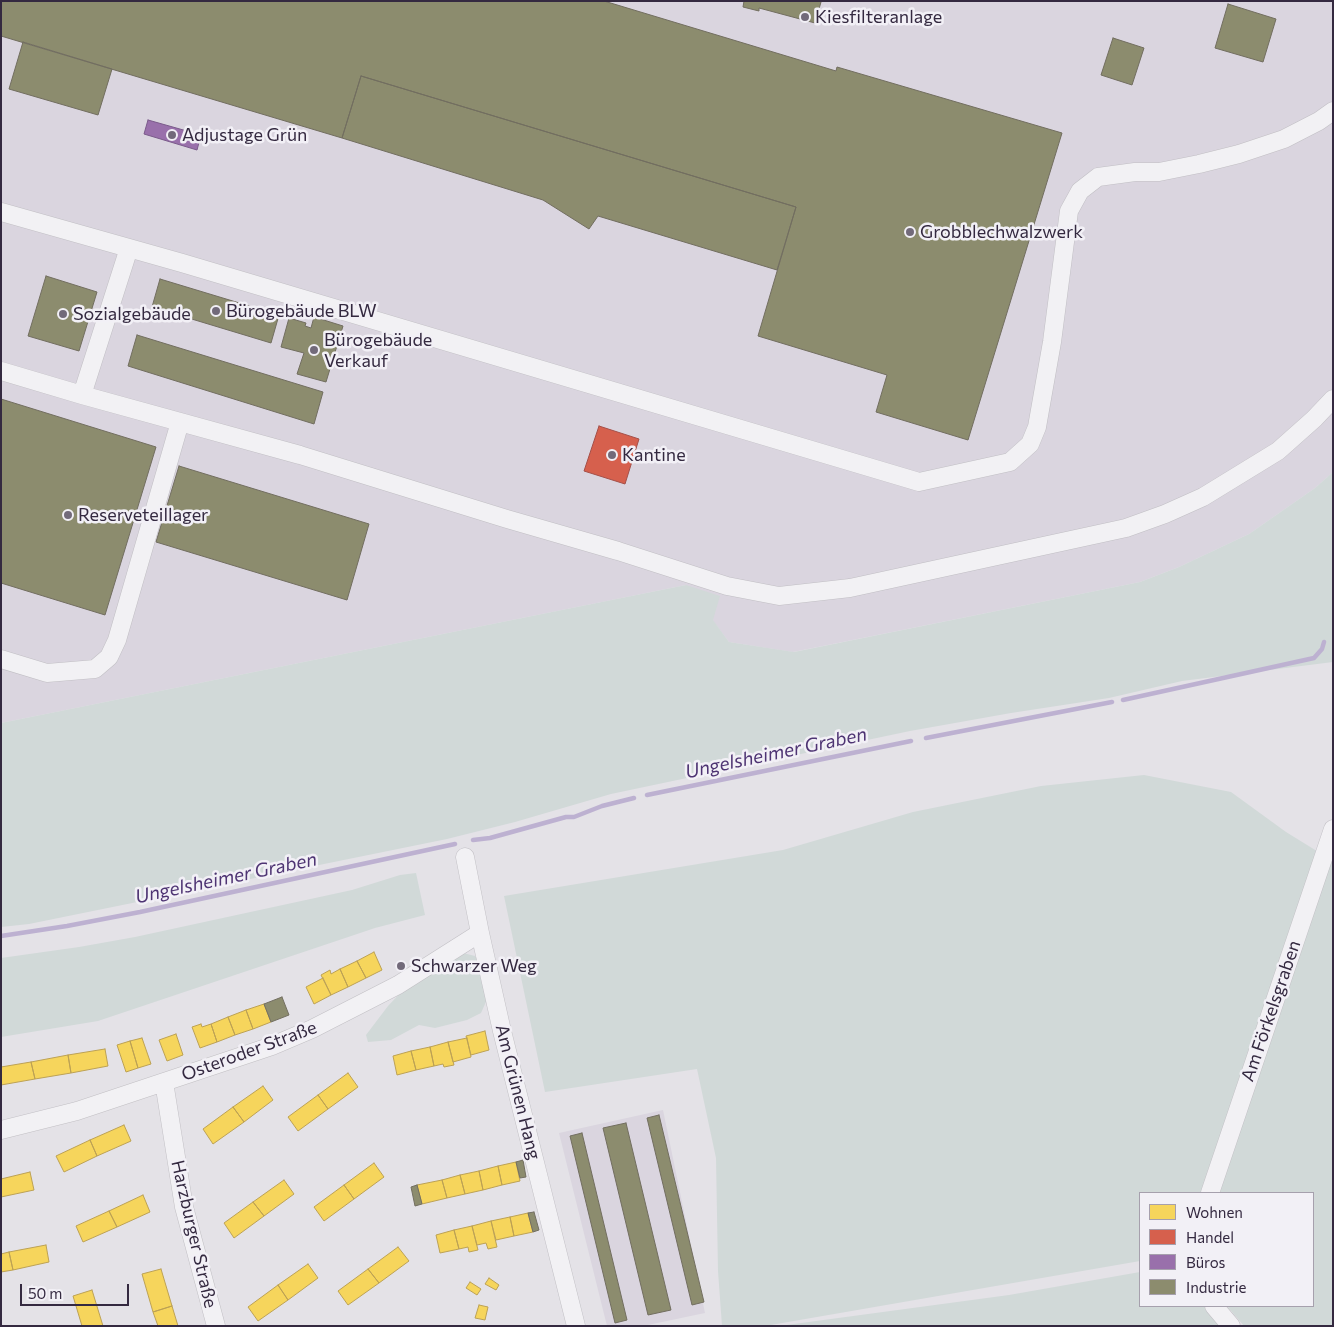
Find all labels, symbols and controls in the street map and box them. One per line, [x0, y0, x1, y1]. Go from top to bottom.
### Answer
place label: Kiesfilteranlage [815, 6, 942, 28]
marker: Kiesfilteranlage [799, 11, 811, 23]
place label: Adjustage Grün [182, 124, 307, 146]
marker: Adjustage Grün [166, 129, 178, 141]
place label: Grobblechwalzwerk [920, 221, 1083, 243]
marker: Grobblechwalzwerk [904, 226, 916, 238]
place label: Bürogebäude BLW [226, 300, 377, 322]
place label: Sozialgebäude [73, 303, 191, 325]
marker: Bürogebäude BLW [210, 305, 222, 317]
marker: Sozialgebäude [57, 308, 69, 320]
place label: Bürogebäude Verkauf [324, 329, 432, 372]
marker: Bürogebäude Verkauf [308, 344, 320, 356]
place label: Kantine [622, 444, 686, 466]
marker: Kantine [606, 449, 618, 461]
place label: Reserveteillager [78, 504, 208, 526]
marker: Reserveteillager [62, 509, 74, 521]
water label: Ungelsheimer Graben [683, 723, 869, 783]
water label: Ungelsheimer Graben [133, 848, 319, 908]
street label: Am Förkelsgraben [1237, 938, 1305, 1084]
place label: Schwarzer Weg [411, 955, 537, 977]
marker: Schwarzer Weg [395, 960, 407, 972]
street label: Osteroder Straße [178, 1017, 320, 1085]
street label: Am Grünen Hang [491, 1022, 545, 1162]
street label: Harzburger Straße [166, 1158, 222, 1310]
legend [1139, 1192, 1314, 1307]
text: Wohnen [1186, 1203, 1243, 1221]
text: Handel [1186, 1228, 1234, 1246]
text: Büros [1186, 1253, 1225, 1271]
scale bar [22, 1274, 131, 1306]
text: Industrie [1186, 1278, 1247, 1296]
text: 50 m [28, 1284, 62, 1302]

